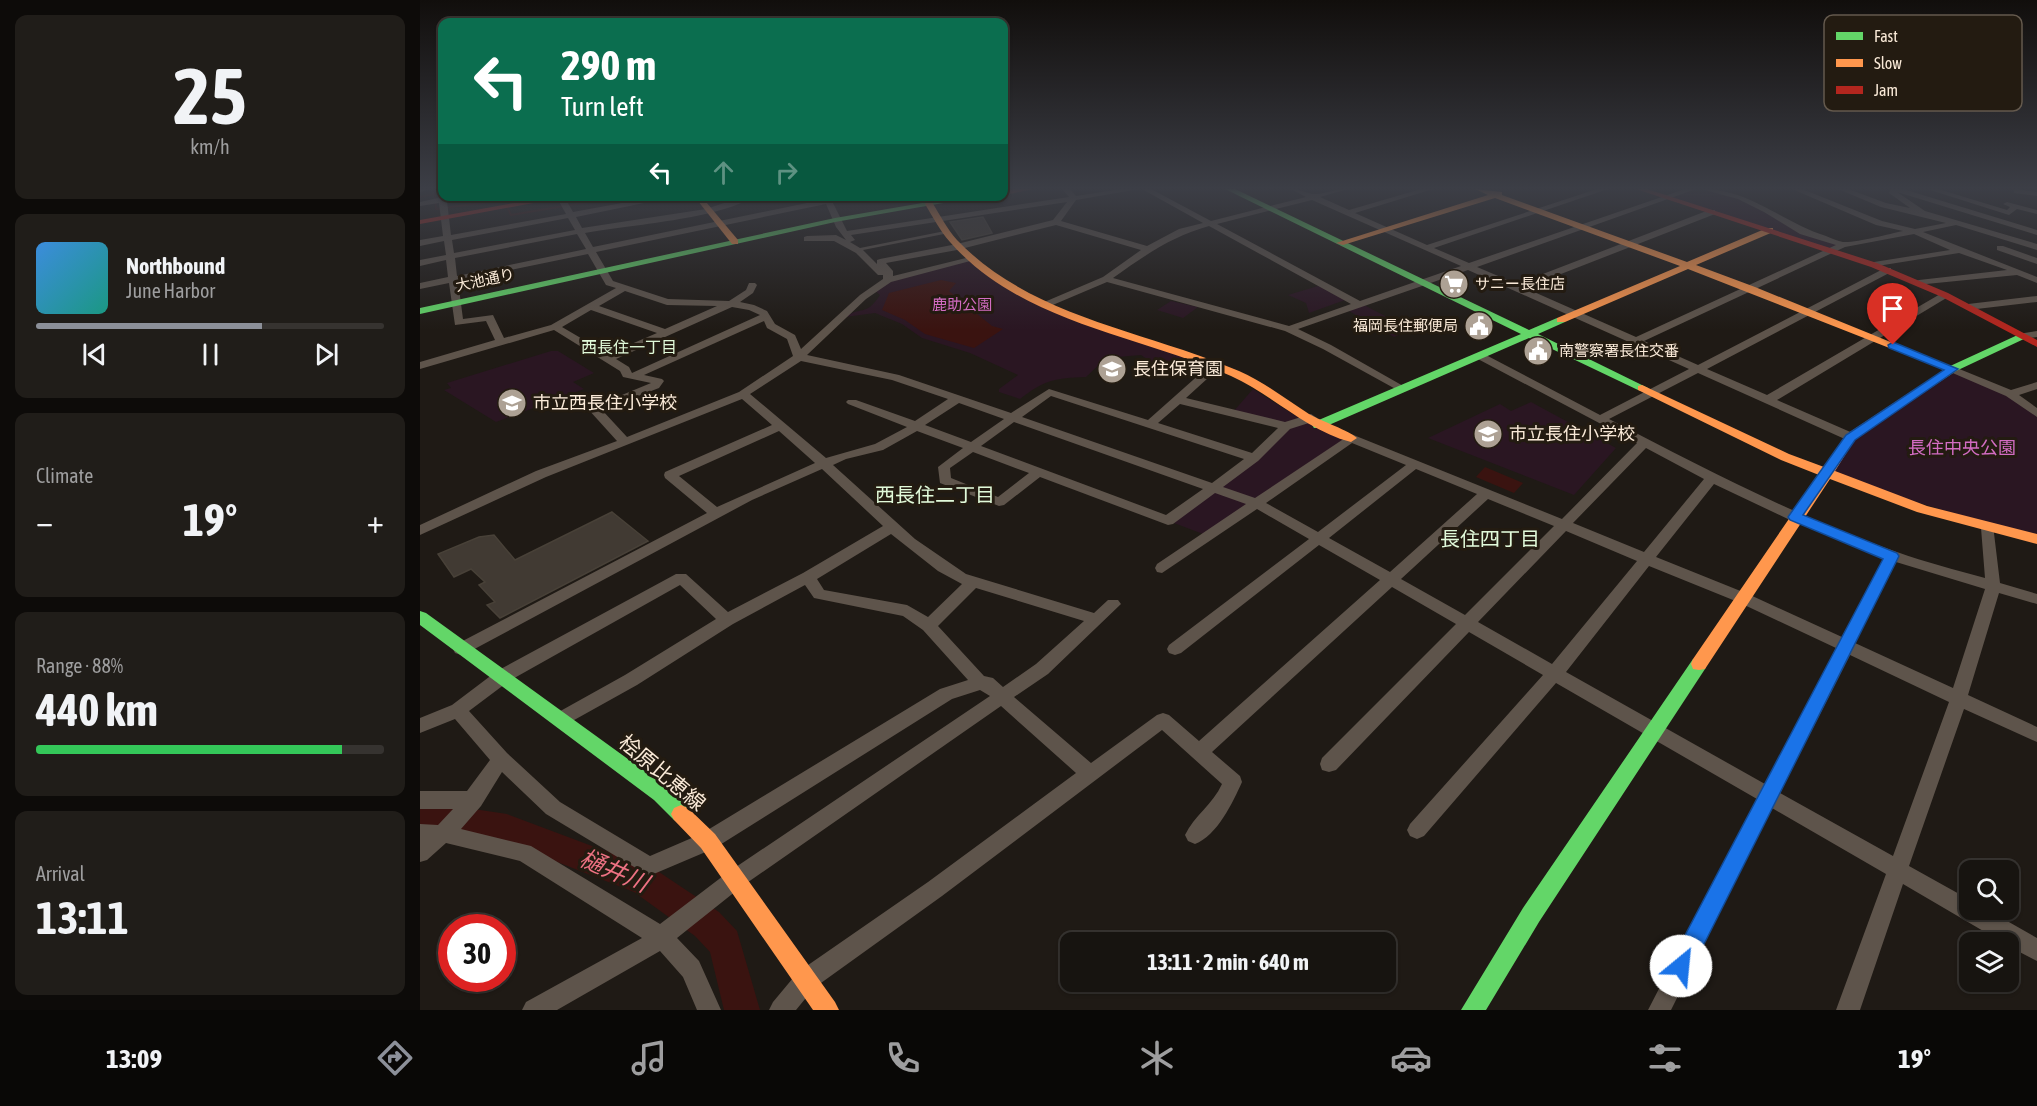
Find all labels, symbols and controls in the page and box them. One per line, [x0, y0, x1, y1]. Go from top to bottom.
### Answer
legend [1824, 15, 2022, 111]
text: Fast [1874, 27, 1898, 45]
text: 290 m [561, 41, 656, 89]
icon: left [462, 42, 540, 120]
text: 25 [173, 51, 247, 141]
text: Slow [1874, 54, 1902, 72]
text: Jam [1874, 81, 1898, 99]
text: Turn left [561, 91, 644, 122]
text: km/h [190, 135, 230, 158]
icon: left [644, 156, 677, 189]
icon: ahead [707, 156, 740, 189]
icon: right [770, 156, 803, 189]
text: Northbound [126, 253, 225, 279]
street label: 大池通り [454, 265, 516, 294]
supermarket icon: サニー長住店 [1438, 268, 1470, 300]
place label: サニー長住店 [1475, 275, 1565, 292]
text: June Harbor [126, 279, 215, 302]
pin [1867, 283, 1918, 345]
icon: arrive [1876, 292, 1909, 325]
park label: 鹿助公園 [932, 296, 992, 313]
public building icon: 福岡長住郵便局 [1463, 310, 1495, 342]
place label: 福岡長住郵便局 [1353, 317, 1458, 334]
public building icon: 南警察署長住交番 [1522, 335, 1554, 367]
icon: previous [78, 338, 111, 371]
icon: pause [194, 338, 227, 371]
icon: next [310, 338, 343, 371]
district label: 西長住一丁目 [581, 338, 677, 356]
place label: 南警察署長住交番 [1559, 342, 1679, 359]
school or university icon: 長住保育園 [1096, 353, 1128, 385]
place label: 長住保育園 [1133, 358, 1223, 379]
school or university icon: 市立西長住小学校 [496, 387, 528, 419]
place label: 市立西長住小学校 [533, 392, 677, 413]
school or university icon: 市立長住小学校 [1472, 418, 1504, 450]
place label: 市立長住小学校 [1509, 423, 1635, 444]
park label: 長住中央公園 [1908, 437, 2016, 458]
text: Climate [36, 464, 93, 487]
district label: 西長住二丁目 [875, 483, 995, 506]
text: 19° [183, 494, 237, 546]
text: − [36, 502, 53, 540]
text: + [367, 502, 384, 540]
district label: 長住四丁目 [1440, 527, 1540, 550]
text: Range · 88% [36, 654, 123, 677]
text: 440 km [36, 684, 158, 736]
street label: 桧原比恵線 [615, 729, 711, 815]
water label: 樋井川 [576, 844, 655, 898]
map controls [1959, 860, 2019, 992]
button: search [1959, 860, 2019, 920]
text: Arrival [36, 862, 85, 885]
text: 13:11 [36, 892, 129, 944]
speed limit sign: 30 [438, 914, 516, 992]
button: layers [1959, 932, 2019, 992]
position arrow [1649, 934, 1713, 998]
text: 13:11 · 2 min · 640 m [1147, 949, 1309, 975]
icon: directions [374, 1037, 416, 1079]
icon: music [628, 1037, 670, 1079]
icon: phone [882, 1037, 924, 1079]
icon: climate [1136, 1037, 1178, 1079]
icon: car [1390, 1037, 1432, 1079]
icon: filters [1644, 1037, 1686, 1079]
text: 13:09 [106, 1043, 162, 1074]
text: 19° [1898, 1043, 1931, 1074]

